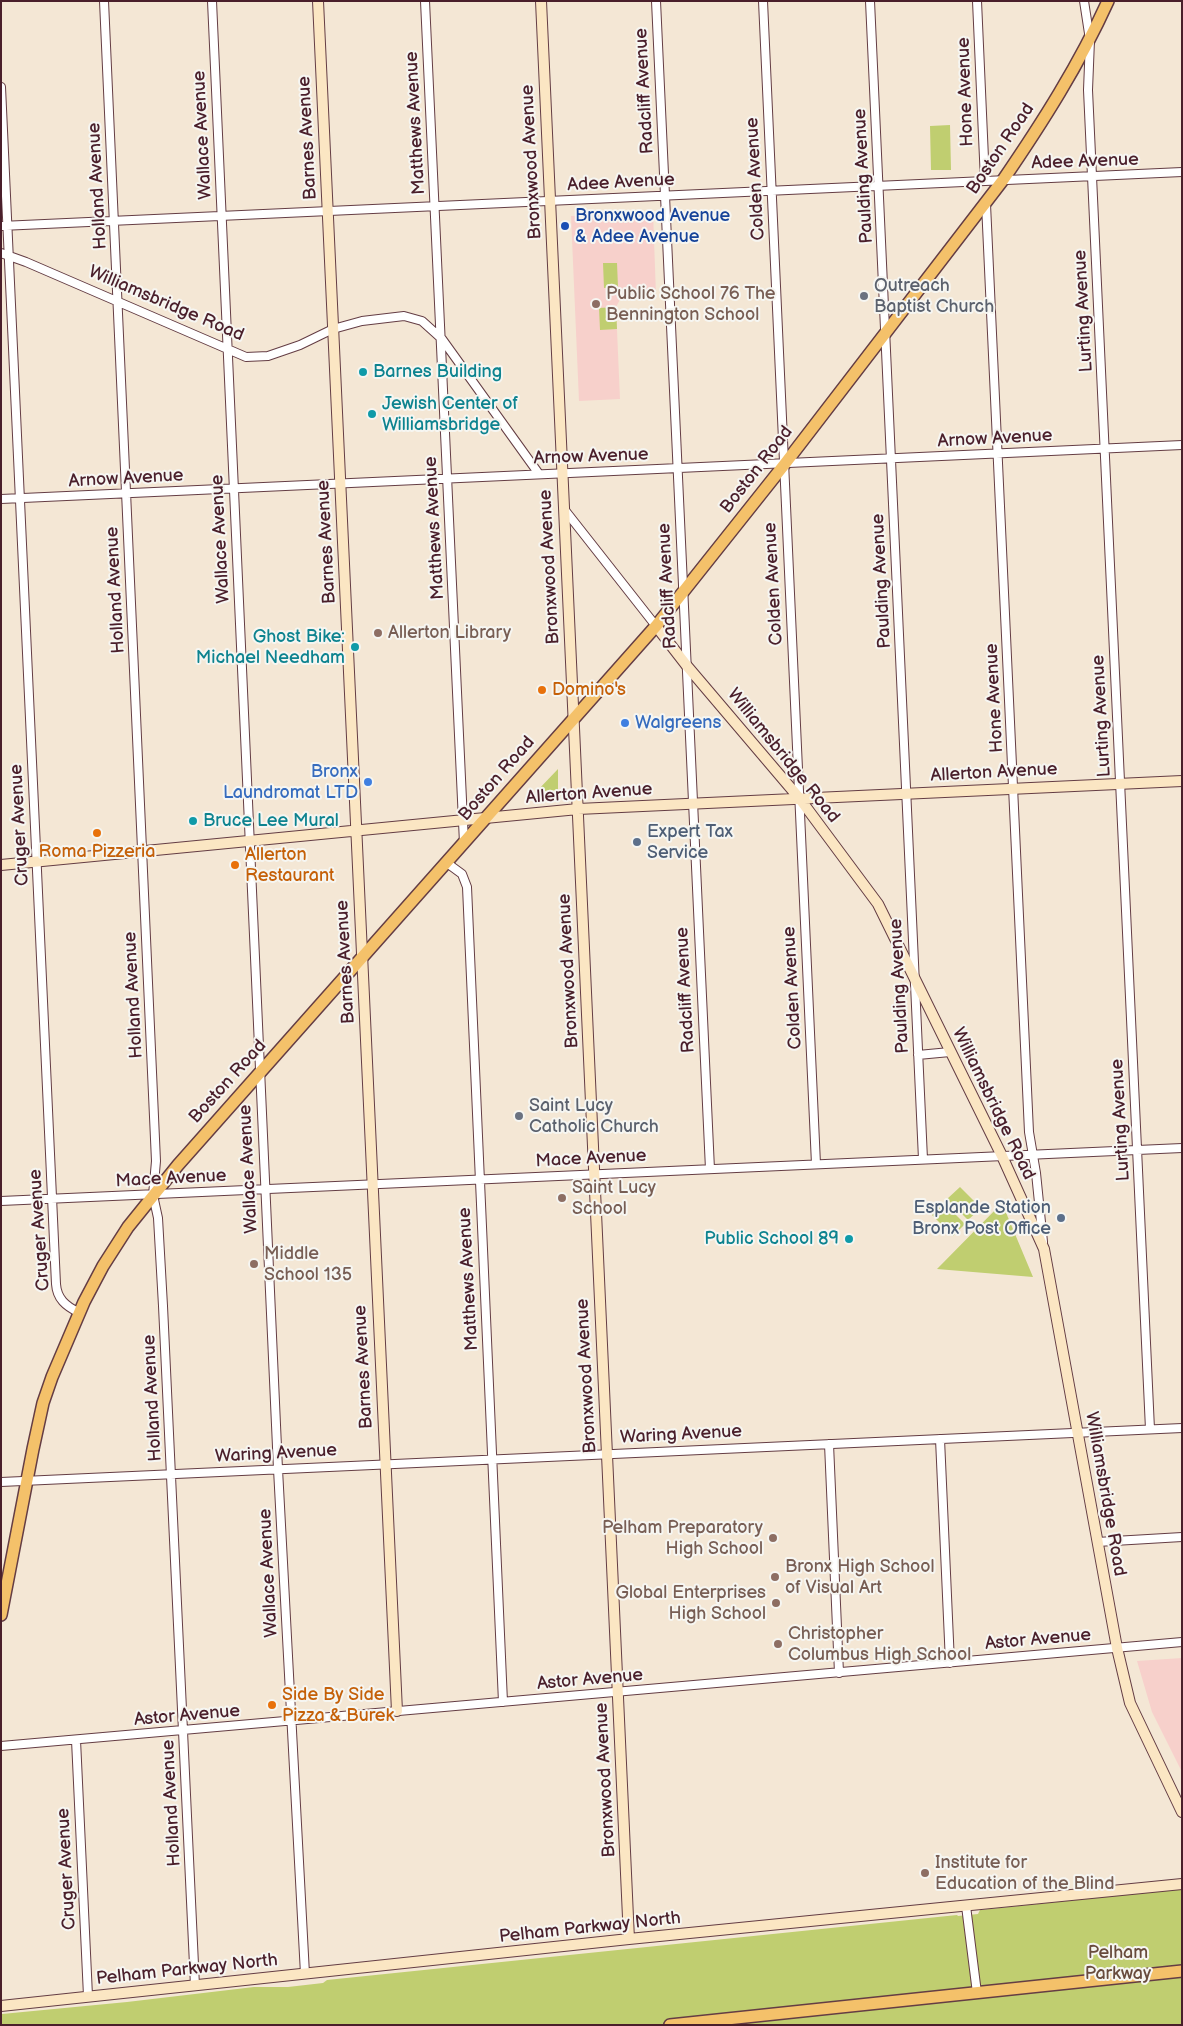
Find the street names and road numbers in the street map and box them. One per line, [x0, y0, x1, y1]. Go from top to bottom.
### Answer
street label: Radcliff Avenue [631, 27, 659, 155]
street label: Hone Avenue [953, 37, 979, 147]
street label: Matthews Avenue [401, 51, 431, 195]
street label: Wallace Avenue [189, 70, 217, 200]
street label: Barnes Avenue [294, 76, 322, 200]
street label: Bronxwood Avenue [517, 84, 547, 240]
street label: Boston Road [963, 99, 1039, 199]
street label: Paulding Avenue [850, 108, 878, 244]
street label: Colden Avenue [742, 117, 770, 241]
street label: Holland Avenue [84, 122, 112, 250]
street label: Adee Avenue [1031, 149, 1139, 175]
street label: Adee Avenue [567, 169, 675, 197]
street label: Lurting Avenue [1070, 249, 1098, 373]
street label: Williamsbridge Road [85, 262, 247, 346]
street label: Boston Road [716, 422, 798, 518]
street label: Arnow Avenue [937, 425, 1053, 453]
street label: Arnow Avenue [533, 444, 649, 470]
street label: Matthews Avenue [420, 456, 450, 600]
street label: Arnow Avenue [68, 465, 184, 493]
street label: Wallace Avenue [207, 474, 235, 604]
street label: Barnes Avenue [313, 480, 341, 604]
street label: Bronxwood Avenue [535, 489, 565, 645]
street label: Paulding Avenue [868, 513, 896, 649]
street label: Radcliff Avenue [654, 522, 682, 650]
street label: Colden Avenue [760, 522, 788, 646]
street label: Holland Avenue [102, 526, 130, 654]
street label: Hone Avenue [981, 643, 1009, 753]
street label: Lurting Avenue [1088, 654, 1116, 778]
street label: Williamsbridge Road [722, 684, 844, 828]
street label: Boston Road [454, 732, 540, 826]
street label: Allerton Avenue [930, 759, 1058, 787]
street label: Cruger Avenue [6, 763, 34, 887]
street label: Allerton Avenue [525, 779, 653, 809]
street label: Bronxwood Avenue [554, 893, 584, 1049]
street label: Barnes Avenue [332, 900, 360, 1024]
street label: Paulding Avenue [886, 918, 914, 1054]
street label: Radcliff Avenue [672, 926, 700, 1054]
street label: Colden Avenue [779, 926, 807, 1050]
street label: Holland Avenue [120, 931, 148, 1059]
street label: Williamsbridge Road [947, 1024, 1039, 1184]
street label: Boston Road [185, 1036, 271, 1128]
street label: Lurting Avenue [1107, 1058, 1135, 1182]
street label: Wallace Avenue [235, 1104, 263, 1234]
street label: Mace Avenue [535, 1145, 647, 1173]
street label: Mace Avenue [115, 1165, 227, 1193]
street label: Cruger Avenue [25, 1168, 55, 1292]
street label: Matthews Avenue [454, 1207, 484, 1351]
street label: Bronxwood Avenue [572, 1298, 602, 1454]
street label: Barnes Avenue [350, 1305, 378, 1429]
street label: Holland Avenue [139, 1334, 167, 1462]
street label: Williamsbridge Road [1080, 1410, 1130, 1578]
street label: Waring Avenue [619, 1421, 743, 1449]
street label: Waring Avenue [214, 1440, 338, 1468]
street label: Wallace Avenue [255, 1508, 283, 1638]
street label: Astor Avenue [984, 1625, 1092, 1655]
street label: Astor Avenue [536, 1665, 644, 1695]
street label: Astor Avenue [133, 1701, 241, 1731]
street label: Bronxwood Avenue [591, 1702, 621, 1858]
street label: Holland Avenue [158, 1739, 186, 1867]
street label: Cruger Avenue [53, 1807, 81, 1931]
street label: Pelham Parkway North [498, 1908, 682, 1948]
street label: Pelham Parkway North [95, 1950, 279, 1990]

